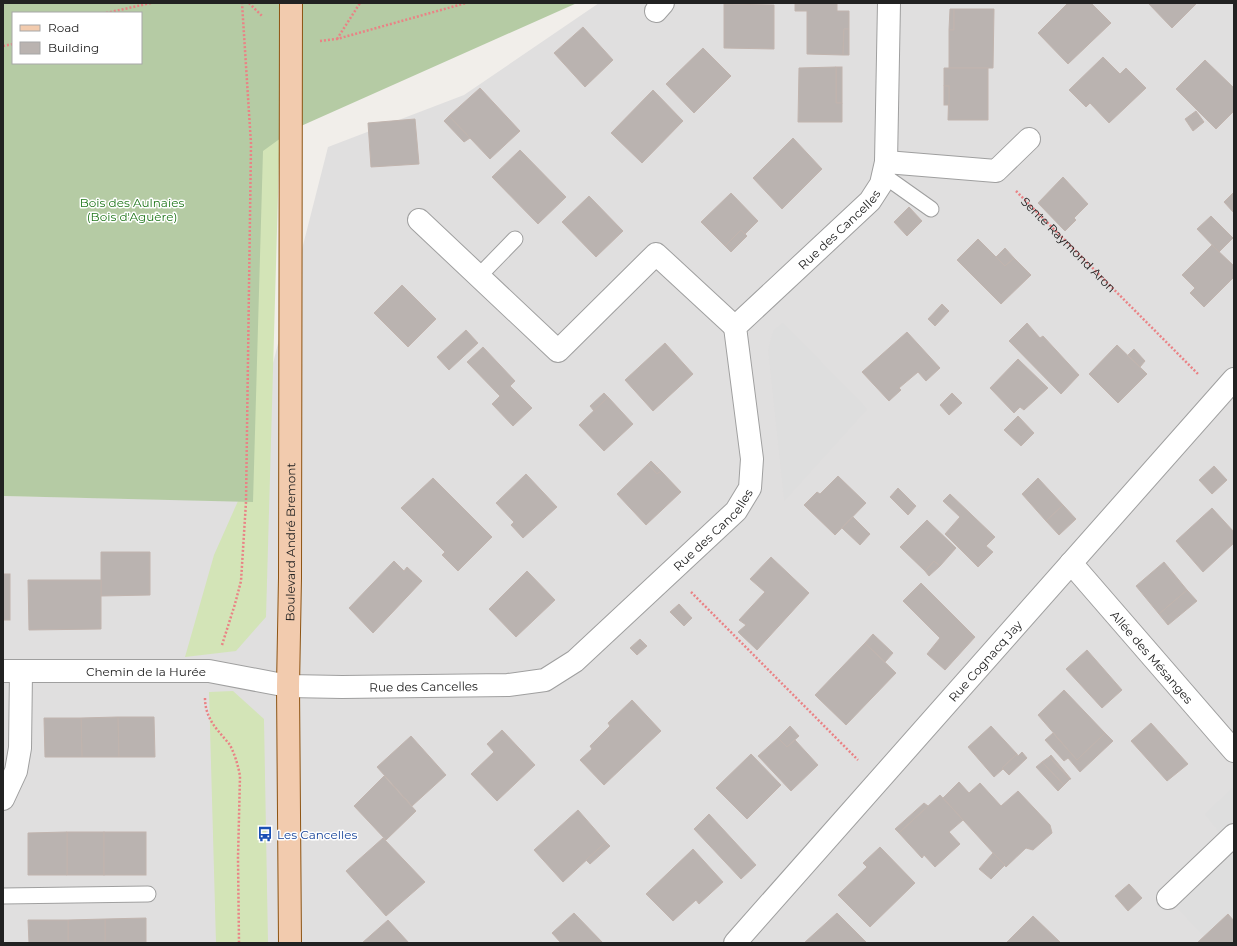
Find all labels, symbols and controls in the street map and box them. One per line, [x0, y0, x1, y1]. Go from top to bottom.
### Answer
legend [12, 12, 142, 64]
text: Road [48, 20, 79, 35]
text: Building [48, 40, 99, 55]
street label: Rue des Cancelles [794, 187, 883, 272]
street label: Sente Raymond Aron [1018, 193, 1119, 295]
park label: Bois des Aulnaies (Bois d'Aguère) [80, 195, 184, 224]
street label: Boulevard André Bremont [282, 463, 298, 621]
street label: Rue des Cancelles [670, 486, 755, 574]
street label: Allée des Mésanges [1108, 607, 1197, 706]
street label: Rue Cognacq Jay [945, 616, 1025, 704]
street label: Chemin de la Hurée [86, 664, 206, 679]
street label: Rue des Cancelles [369, 678, 478, 694]
bus stop icon: Les Cancelles [256, 825, 274, 843]
place label: Les Cancelles [277, 827, 357, 842]

